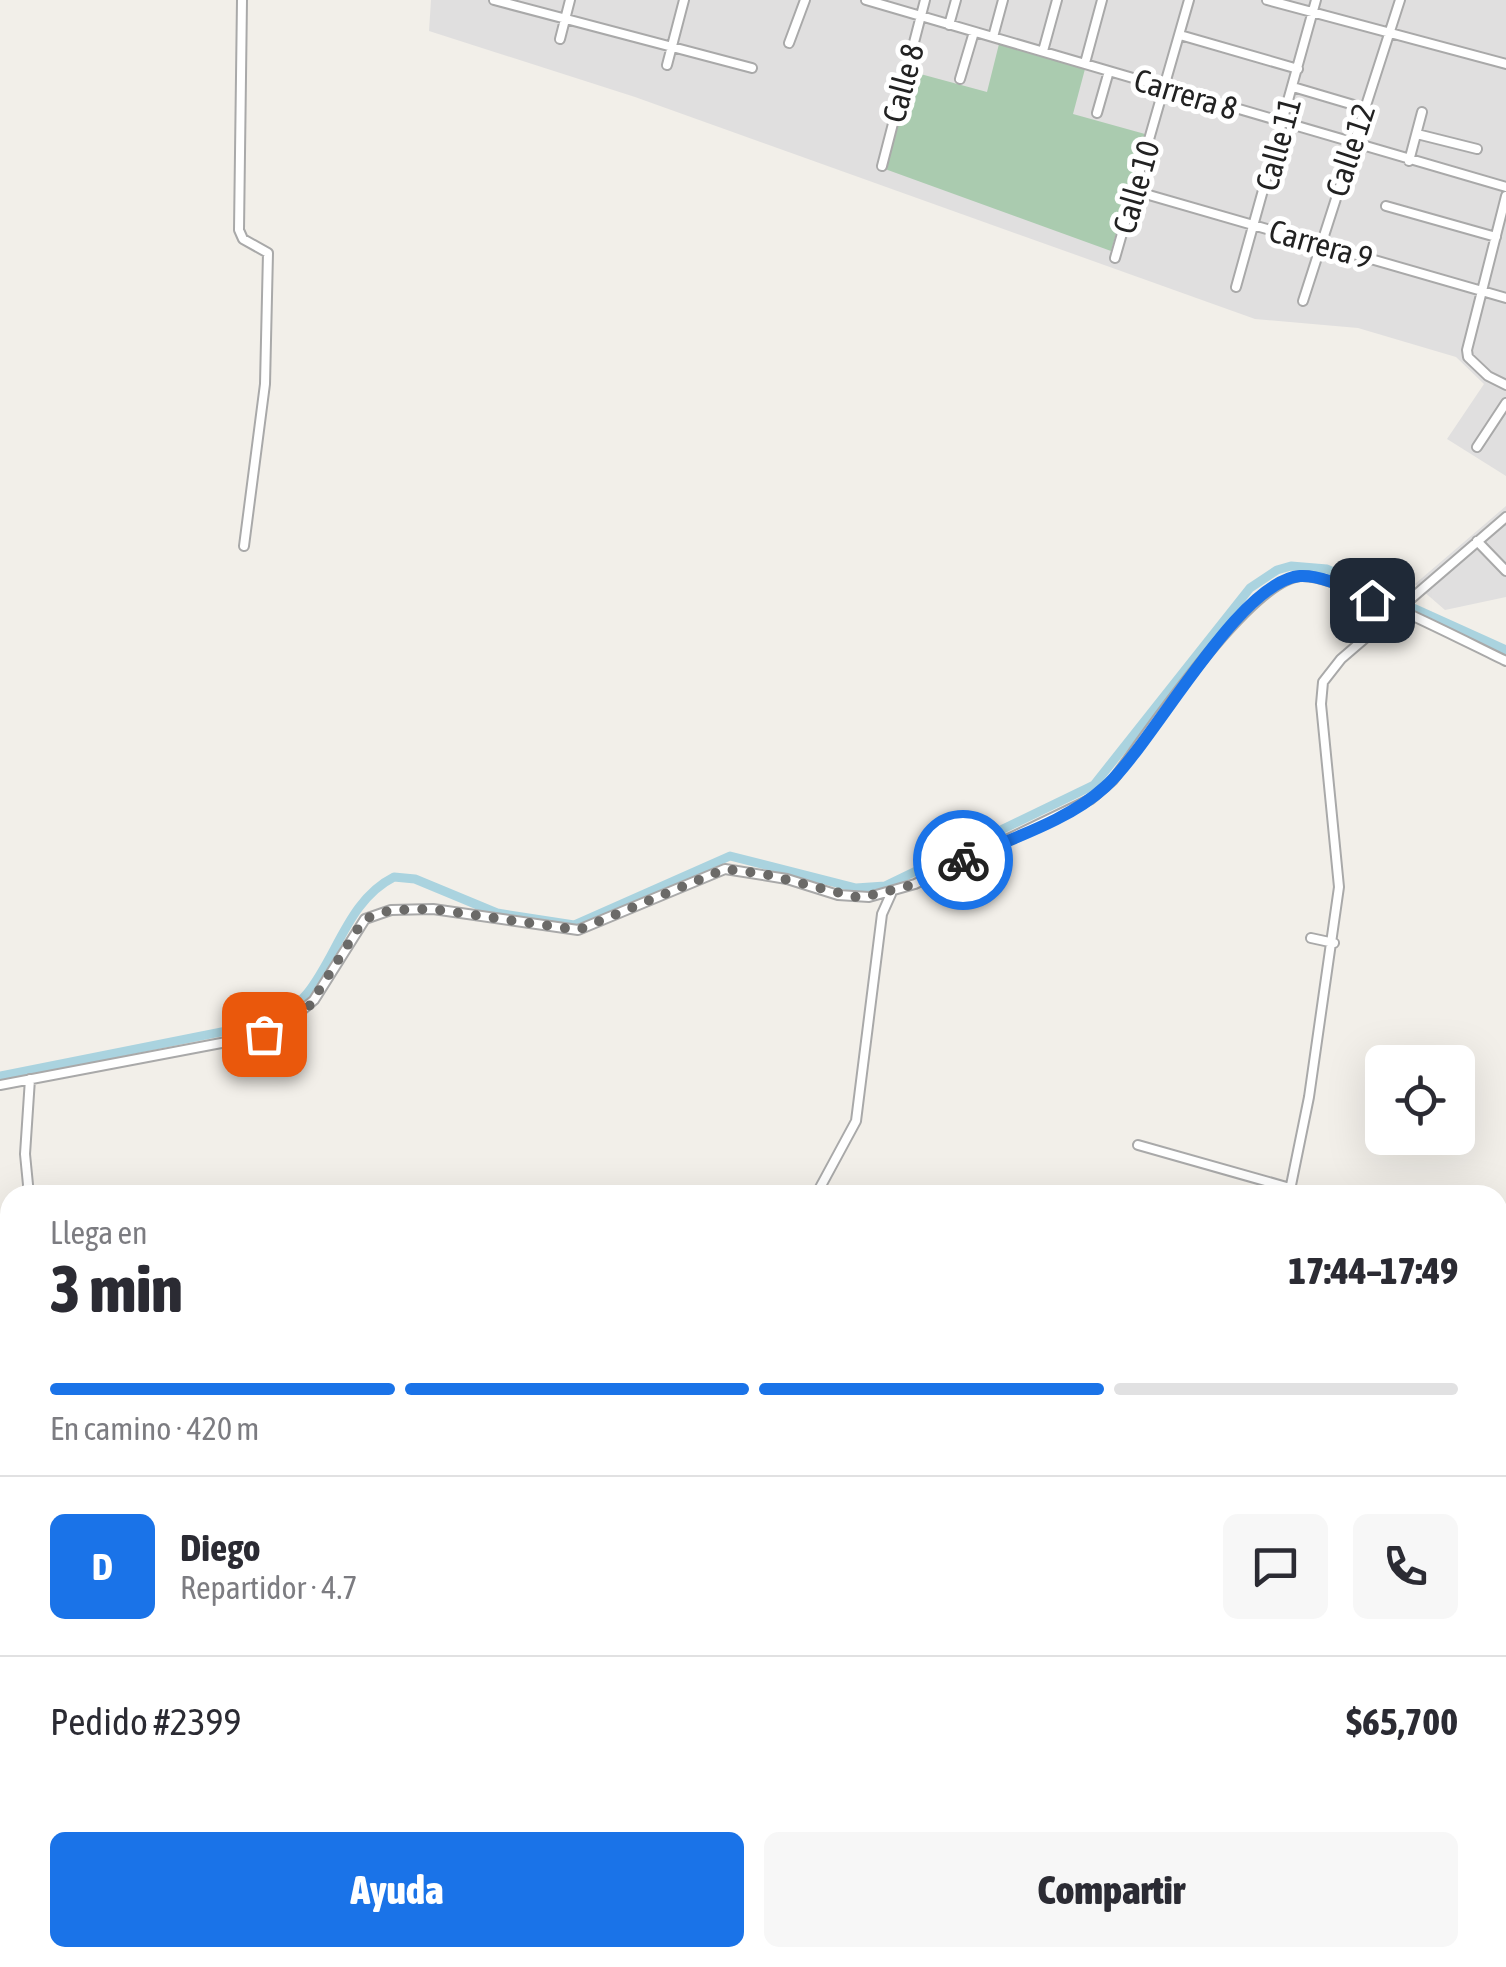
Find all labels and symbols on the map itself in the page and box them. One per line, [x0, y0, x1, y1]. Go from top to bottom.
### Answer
street label: Calle 8 [875, 40, 931, 126]
street label: Carrera 8 [1130, 61, 1242, 127]
street label: Calle 11 [1248, 93, 1308, 195]
street label: Calle 12 [1318, 99, 1382, 201]
street label: Calle 10 [1105, 136, 1167, 238]
street label: Carrera 9 [1265, 212, 1377, 276]
pin [1330, 558, 1415, 643]
courier [913, 810, 1013, 910]
pin [222, 992, 307, 1077]

